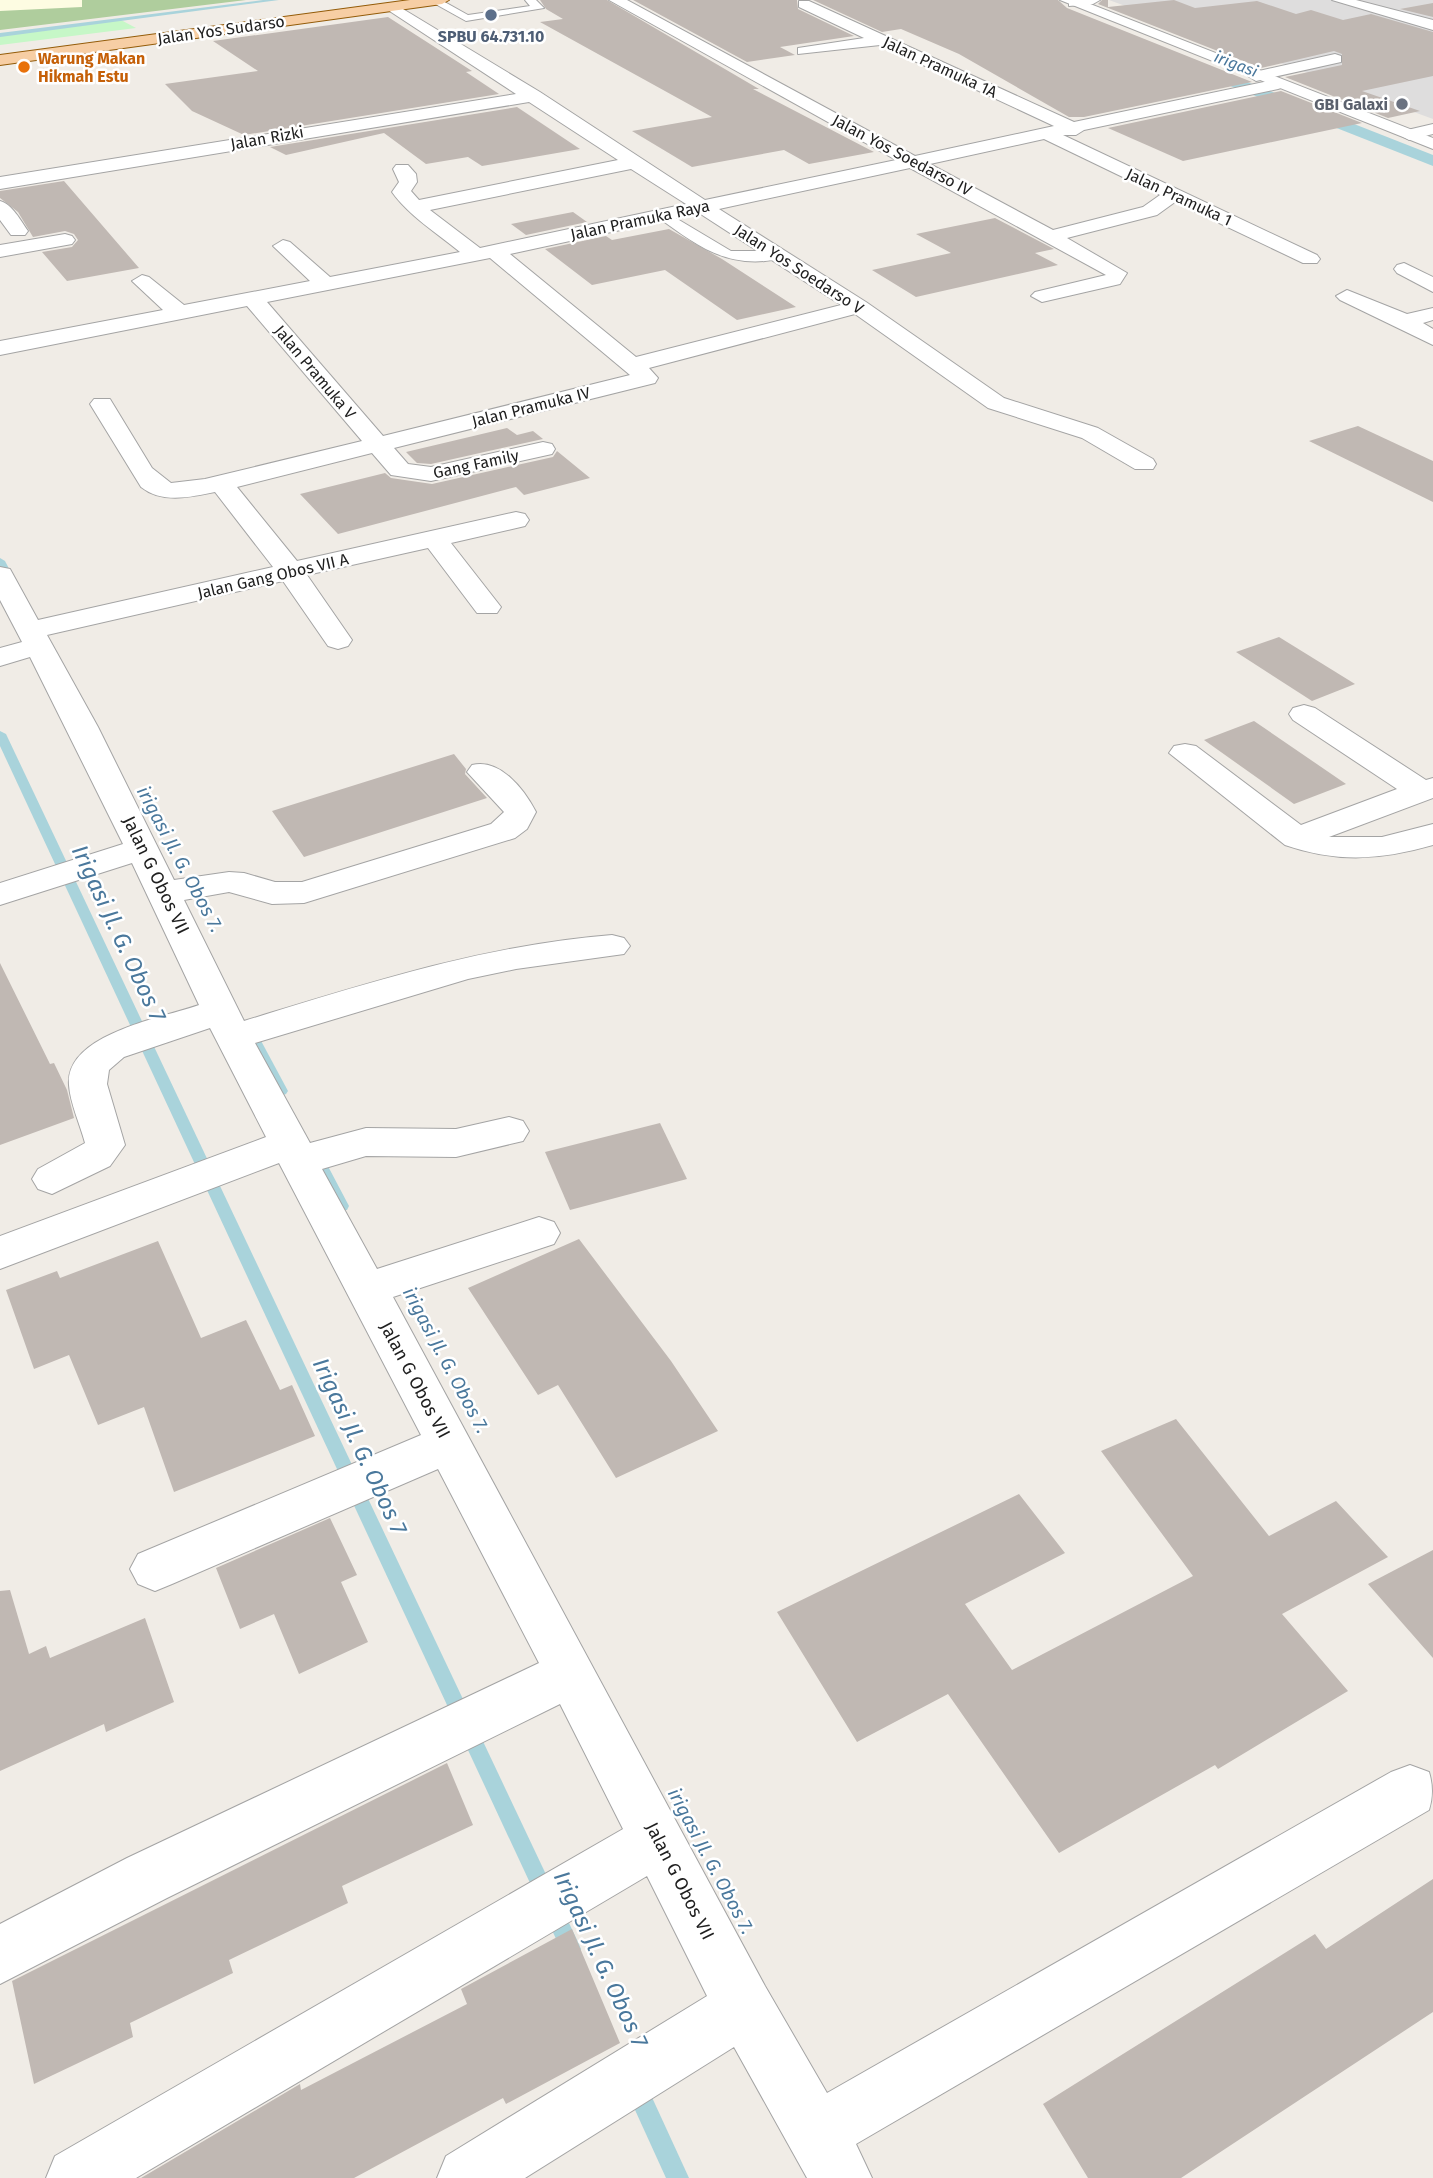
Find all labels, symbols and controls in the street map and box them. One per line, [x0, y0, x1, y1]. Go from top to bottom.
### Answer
marker: SPBU 64.731.10 [483, 7, 499, 23]
street label: Jalan Yos Sudarso [156, 12, 286, 48]
place label: SPBU 64.731.10 [438, 27, 544, 46]
street label: Jalan Pramuka 1A [880, 32, 1001, 102]
water label: irigasi [1211, 47, 1261, 81]
place label: Warung Makan Hikmah Estu [38, 49, 145, 86]
marker: Warung Makan Hikmah Estu [16, 59, 32, 75]
place label: GBI Galaxi [1314, 95, 1388, 114]
marker: GBI Galaxi [1394, 96, 1410, 112]
street label: Jalan Yos Soedarso IV [829, 110, 975, 200]
street label: Jalan Rizki [229, 122, 305, 154]
street label: Jalan Pramuka 1 [1123, 164, 1235, 230]
street label: Jalan Pramuka Raya [569, 196, 711, 244]
street label: Jalan Yos Soedarso V [731, 220, 867, 318]
street label: Jalan Pramuka V [270, 321, 360, 423]
street label: Jalan Pramuka IV [470, 383, 592, 431]
street label: Gang Family [431, 446, 521, 482]
street label: Jalan Gang Obos VII A [196, 549, 351, 603]
water label: irigasi Jl. G. Obos 7. [132, 782, 228, 936]
street label: Jalan G Obos VII [118, 812, 194, 938]
water label: Irigasi Jl. G. Obos 7 [66, 840, 172, 1026]
water label: irigasi Jl. G. Obos 7. [398, 1283, 494, 1437]
street label: Jalan G Obos VII [375, 1318, 455, 1442]
water label: Irigasi Jl. G. Obos 7 [307, 1353, 413, 1539]
water label: irigasi Jl. G. Obos 7. [663, 1784, 759, 1938]
street label: Jalan G Obos VII [641, 1819, 719, 1943]
water label: Irigasi Jl. G. Obos 7 [548, 1866, 654, 2052]

